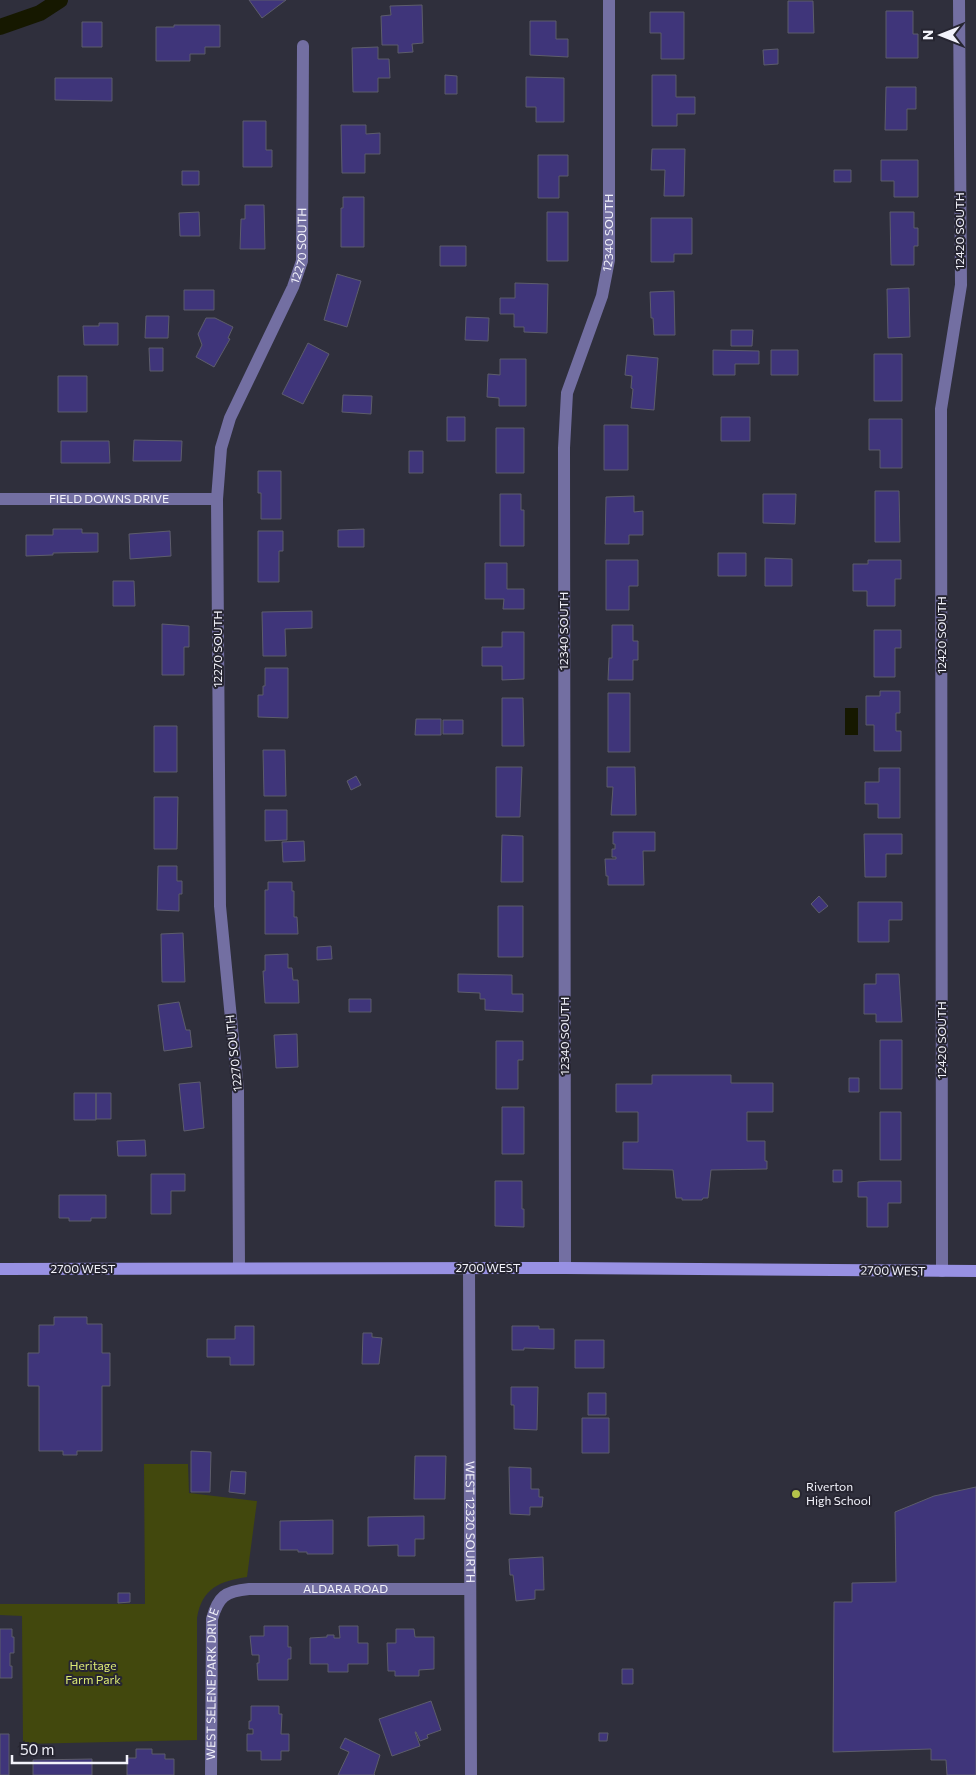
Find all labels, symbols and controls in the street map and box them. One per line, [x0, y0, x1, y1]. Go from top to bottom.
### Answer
north arrow [916, 10, 966, 60]
text: N [919, 30, 936, 40]
street label: 12420 SOUTH [952, 192, 966, 270]
street label: 12340 SOUTH [599, 194, 615, 273]
street label: 12270 SOUTH [287, 208, 308, 286]
street label: FIELD DOWNS DRIVE [49, 491, 169, 505]
street label: 12340 SOUTH [556, 592, 570, 670]
street label: 12420 SOUTH [934, 596, 948, 674]
street label: 12270 SOUTH [210, 610, 224, 688]
street label: 12340 SOUTH [557, 997, 571, 1075]
street label: 12420 SOUTH [934, 1001, 948, 1079]
street label: 12270 SOUTH [222, 1014, 244, 1092]
street label: 2700 WEST [456, 1260, 521, 1274]
street label: 2700 WEST [51, 1261, 116, 1275]
street label: 2700 WEST [860, 1262, 926, 1278]
street label: WEST 12320 SOURTH [464, 1461, 478, 1583]
place label: Riverton High School [806, 1479, 871, 1507]
marker: Riverton High School [790, 1488, 802, 1500]
street label: ALDARA ROAD [303, 1581, 388, 1595]
street label: WEST SELENE PARK DRIVE [203, 1606, 221, 1760]
park label: Heritage Farm Park [65, 1658, 121, 1686]
scale bar [12, 1732, 128, 1764]
text: 50 m [20, 1740, 54, 1758]

